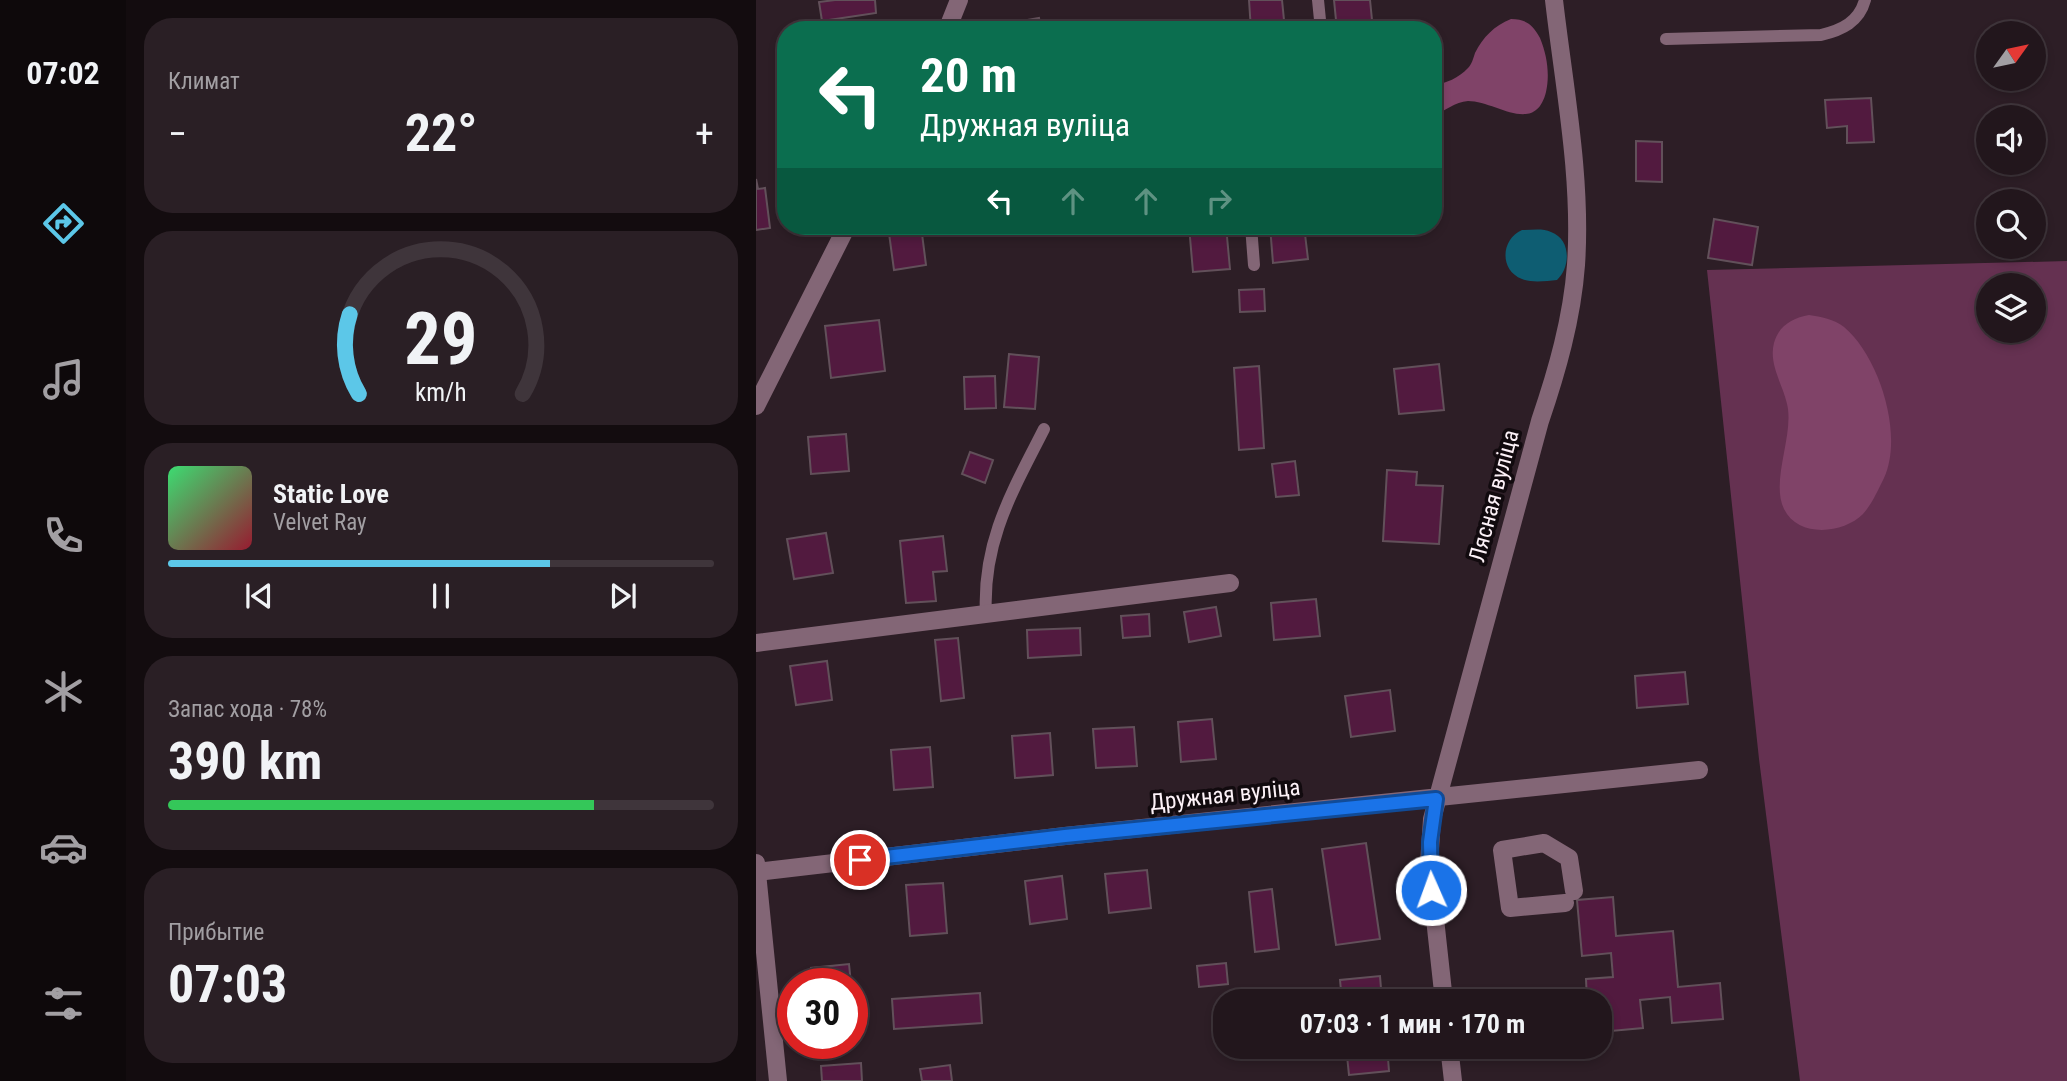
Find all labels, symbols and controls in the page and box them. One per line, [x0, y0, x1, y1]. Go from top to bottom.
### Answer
north arrow [1976, 21, 2046, 91]
map controls [1976, 21, 2046, 343]
text: 20 m [920, 47, 1017, 104]
icon: left [805, 49, 896, 140]
text: 07:02 [26, 54, 100, 92]
text: Климат [168, 68, 240, 95]
text: 22° [405, 103, 477, 164]
button: sound [1976, 105, 2046, 175]
text: Дружная вуліца [920, 106, 1130, 144]
text: − [168, 112, 187, 156]
text: + [695, 112, 714, 156]
icon: left [981, 182, 1019, 220]
icon: ahead [1054, 182, 1092, 220]
icon: ahead [1127, 182, 1165, 220]
icon: right [1200, 182, 1238, 220]
button: search [1976, 189, 2046, 259]
icon: directions [39, 199, 88, 248]
button: layers [1976, 273, 2046, 343]
text: 29 [404, 296, 478, 382]
icon: music [39, 355, 88, 404]
text: km/h [415, 378, 467, 407]
street label: Лясная вуліца [1463, 427, 1525, 565]
text: Static Love [273, 479, 389, 509]
text: Velvet Ray [273, 509, 367, 536]
icon: phone [39, 511, 88, 560]
icon: previous [240, 577, 278, 615]
icon: pause [422, 577, 460, 615]
icon: next [604, 577, 642, 615]
icon: climate [39, 667, 88, 716]
text: Запас хода · 78% [168, 696, 327, 723]
text: 390 km [168, 731, 322, 792]
street label: Дружная вуліца [1149, 774, 1301, 816]
icon: car [39, 823, 88, 872]
pin [830, 830, 890, 890]
icon: arrive [841, 841, 879, 879]
position arrow [1394, 853, 1468, 927]
text: Прибытие [168, 919, 264, 946]
text: 07:03 [168, 954, 287, 1015]
speed limit sign: 30 [777, 968, 868, 1059]
icon: filters [39, 979, 88, 1028]
text: 07:03 · 1 мин · 170 m [1300, 1009, 1525, 1039]

